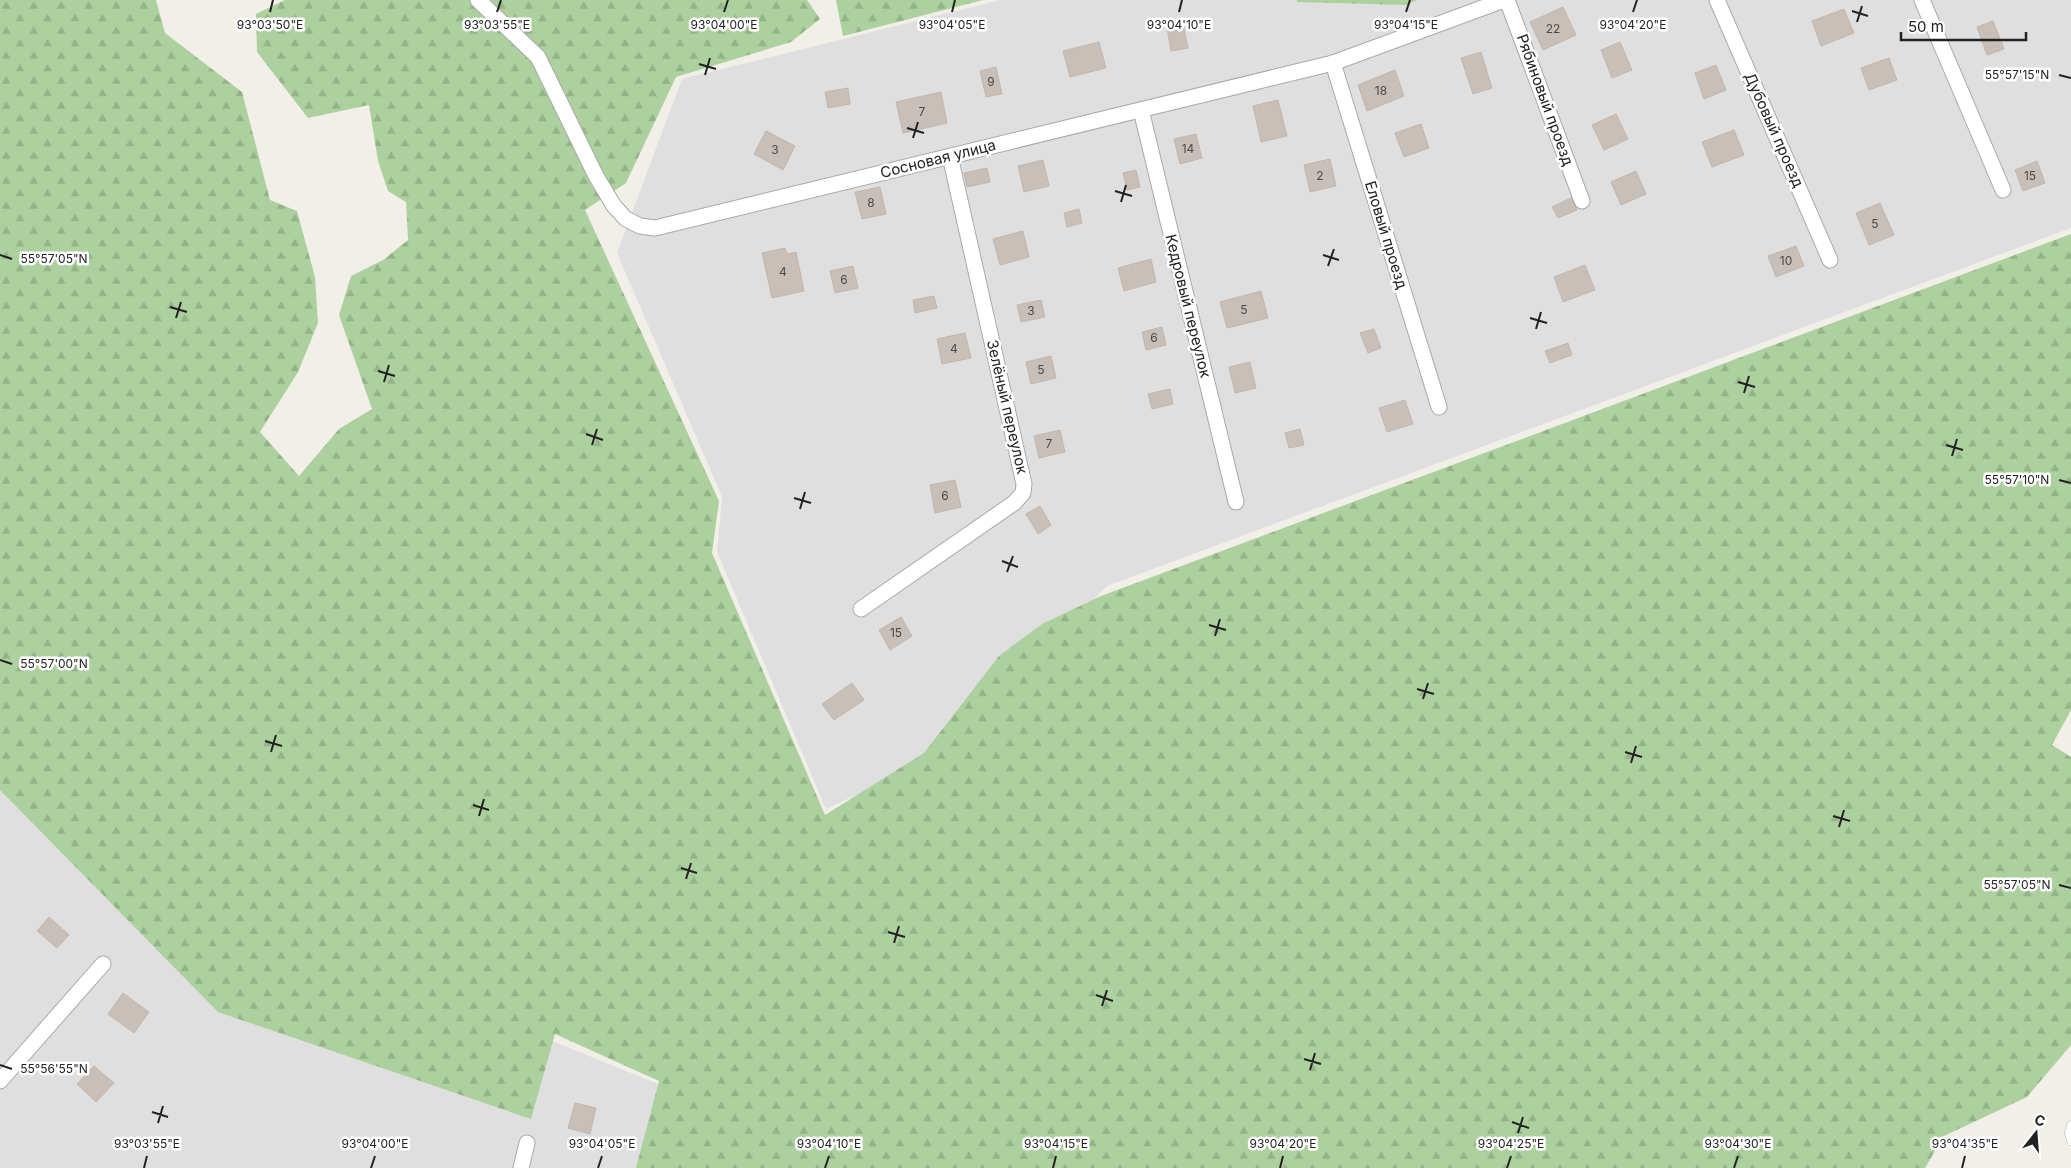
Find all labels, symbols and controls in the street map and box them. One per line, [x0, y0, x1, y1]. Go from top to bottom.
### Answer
scale bar [1901, 10, 2026, 42]
text: 93°03'50"E [237, 17, 303, 32]
text: 93°03'55"E [464, 17, 530, 32]
text: 93°04'00"E [690, 17, 758, 32]
text: 93°04'05"E [919, 17, 985, 32]
text: 93°04'10"E [1147, 17, 1211, 32]
text: 93°04'15"E [1374, 17, 1438, 32]
text: 93°04'20"E [1600, 17, 1666, 32]
text: 50 m [1908, 17, 1944, 36]
house number: 22 [1546, 21, 1560, 36]
street label: Рябиновый проезд [1513, 31, 1578, 168]
text: 55°57'15"N [1985, 67, 2049, 82]
street label: Дубовый проезд [1741, 69, 1808, 190]
house number: 9 [987, 74, 995, 89]
house number: 18 [1375, 83, 1387, 98]
house number: 7 [919, 104, 926, 119]
street label: Сосновая улица [878, 135, 998, 182]
house number: 14 [1182, 141, 1195, 156]
house number: 3 [771, 142, 779, 157]
house number: 2 [1316, 168, 1324, 183]
house number: 15 [2024, 168, 2036, 183]
street label: Еловый проезд [1361, 179, 1412, 291]
house number: 8 [867, 195, 875, 210]
house number: 5 [1871, 216, 1879, 231]
street label: Кедровый переулок [1161, 232, 1216, 380]
text: 55°57'05"N [20, 251, 88, 266]
house number: 10 [1780, 253, 1792, 268]
house number: 4 [779, 264, 787, 279]
house number: 6 [840, 272, 848, 287]
house number: 5 [1240, 302, 1248, 317]
house number: 3 [1027, 303, 1035, 318]
house number: 6 [1150, 330, 1158, 345]
street label: Зелёный переулок [983, 338, 1032, 476]
house number: 4 [950, 341, 958, 356]
house number: 5 [1037, 362, 1045, 377]
house number: 7 [1046, 436, 1053, 451]
text: 55°57'10"N [1985, 472, 2049, 487]
house number: 6 [941, 488, 949, 503]
house number: 15 [890, 625, 902, 640]
text: 55°57'00"N [20, 656, 88, 671]
text: 55°57'05"N [1983, 877, 2051, 892]
text: 55°56'55"N [20, 1061, 88, 1076]
north arrow [2011, 1108, 2061, 1158]
text: С [2033, 1110, 2047, 1130]
text: 93°03'55"E [114, 1136, 180, 1151]
text: 93°04'00"E [341, 1136, 409, 1151]
text: 93°04'05"E [569, 1136, 635, 1151]
text: 93°04'10"E [797, 1136, 861, 1151]
text: 93°04'15"E [1024, 1136, 1088, 1151]
text: 93°04'20"E [1250, 1136, 1316, 1151]
text: 93°04'25"E [1478, 1136, 1544, 1151]
text: 93°04'30"E [1705, 1136, 1771, 1151]
text: 93°04'35"E [1932, 1136, 1998, 1151]

